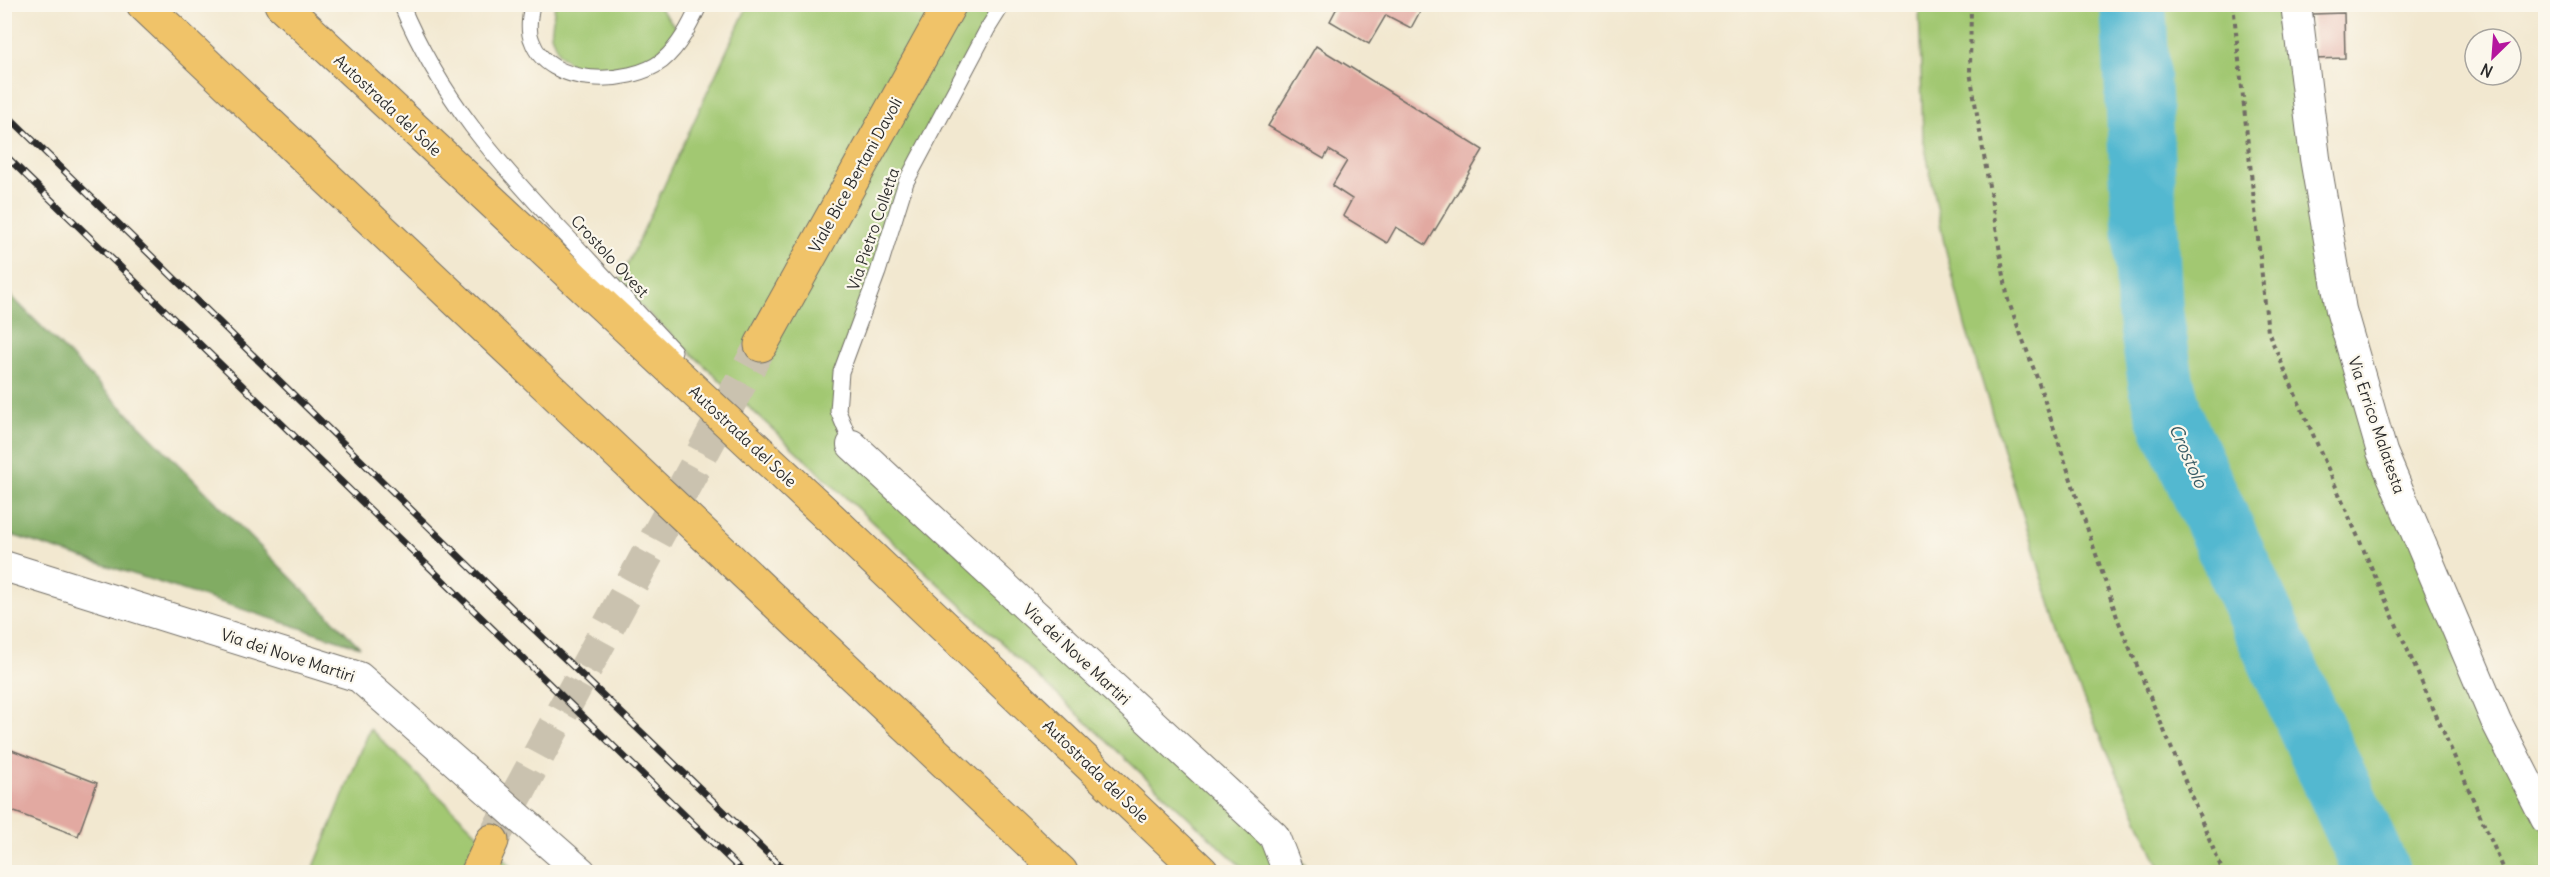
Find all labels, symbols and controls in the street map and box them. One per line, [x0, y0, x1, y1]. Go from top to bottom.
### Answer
north arrow [2463, 27, 2523, 87]
street label: Autostrada del Sole [330, 50, 446, 160]
text: N [2477, 59, 2496, 82]
street label: Viale Bice Bertani Davoli [804, 94, 906, 256]
street label: Via Pietro Colletta [843, 165, 903, 293]
street label: Crostolo Ovest [567, 211, 654, 302]
street label: Via Errico Malatesta [2344, 354, 2410, 496]
street label: Autostrada del Sole [685, 381, 801, 491]
water label: Crostolo [2164, 420, 2213, 492]
street label: Via dei Nove Martiri [1019, 599, 1135, 709]
street label: Via dei Nove Martiri [219, 624, 357, 686]
street label: Autostrada del Sole [1039, 715, 1153, 827]

